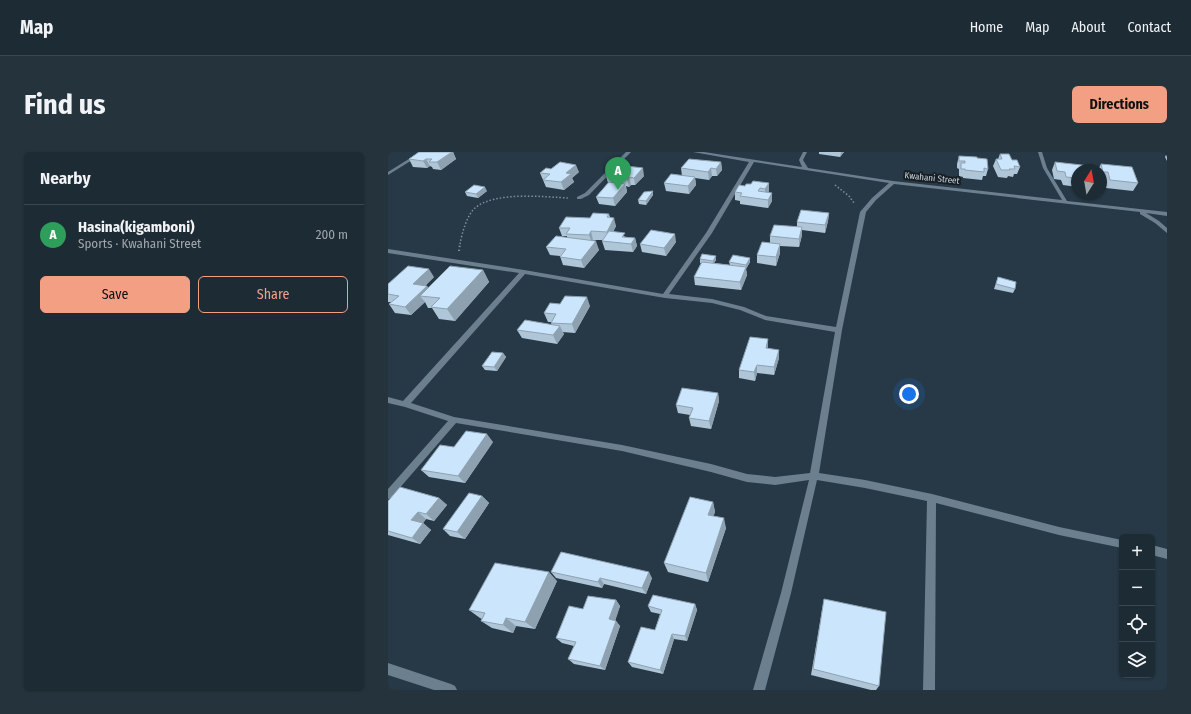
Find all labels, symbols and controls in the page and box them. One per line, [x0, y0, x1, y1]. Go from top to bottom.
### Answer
text: Map [20, 16, 53, 39]
text: Home [970, 19, 1003, 36]
text: Map [1025, 19, 1049, 36]
text: About [1071, 19, 1106, 36]
text: Contact [1128, 19, 1171, 36]
button: Directions [1072, 86, 1167, 123]
text: Find us [24, 88, 106, 121]
pin: A [605, 157, 631, 190]
north arrow [1071, 164, 1107, 200]
text: Nearby [40, 168, 91, 189]
street label: Kwahani Street [904, 170, 960, 186]
text: Hasina(kigamboni) [78, 218, 195, 236]
text: A [49, 227, 57, 242]
text: 200 m [316, 227, 348, 242]
text: Sports · Kwahani Street [78, 236, 201, 251]
button: Save [40, 276, 190, 313]
button: Share [198, 276, 348, 313]
your location [899, 384, 919, 404]
map controls [1119, 534, 1155, 678]
button: + [1119, 534, 1155, 570]
button: − [1119, 570, 1155, 606]
button: locate [1119, 606, 1155, 642]
button: layers [1119, 642, 1155, 678]

